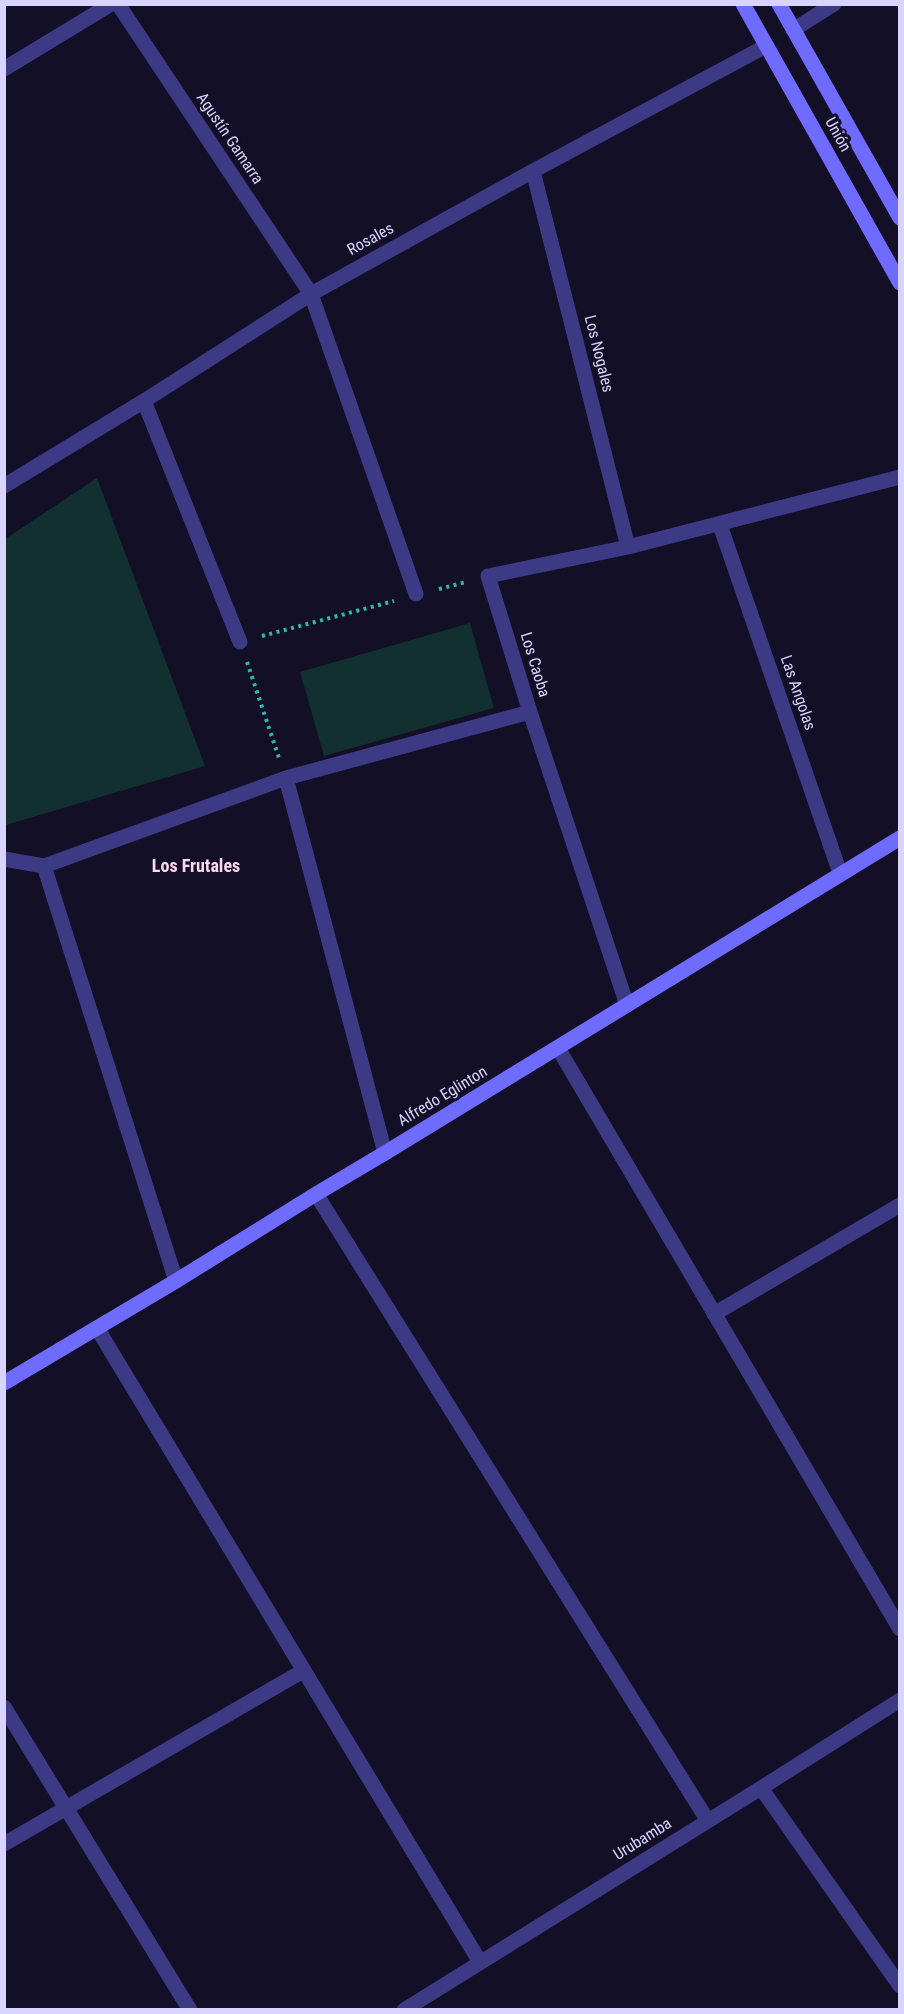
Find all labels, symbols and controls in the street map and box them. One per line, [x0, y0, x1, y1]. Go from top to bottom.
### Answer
street label: Agustín Gamarra [191, 90, 267, 188]
street label: Unión [820, 115, 854, 155]
street label: Rosales [345, 219, 397, 261]
street label: Los Nogales [579, 314, 617, 394]
street label: Los Caoba [515, 630, 553, 700]
street label: Las Angolas [775, 653, 819, 733]
district label: Los Frutales [152, 856, 240, 878]
street label: Alfredo Eglinton [395, 1063, 491, 1131]
street label: Urubamba [610, 1815, 676, 1865]

